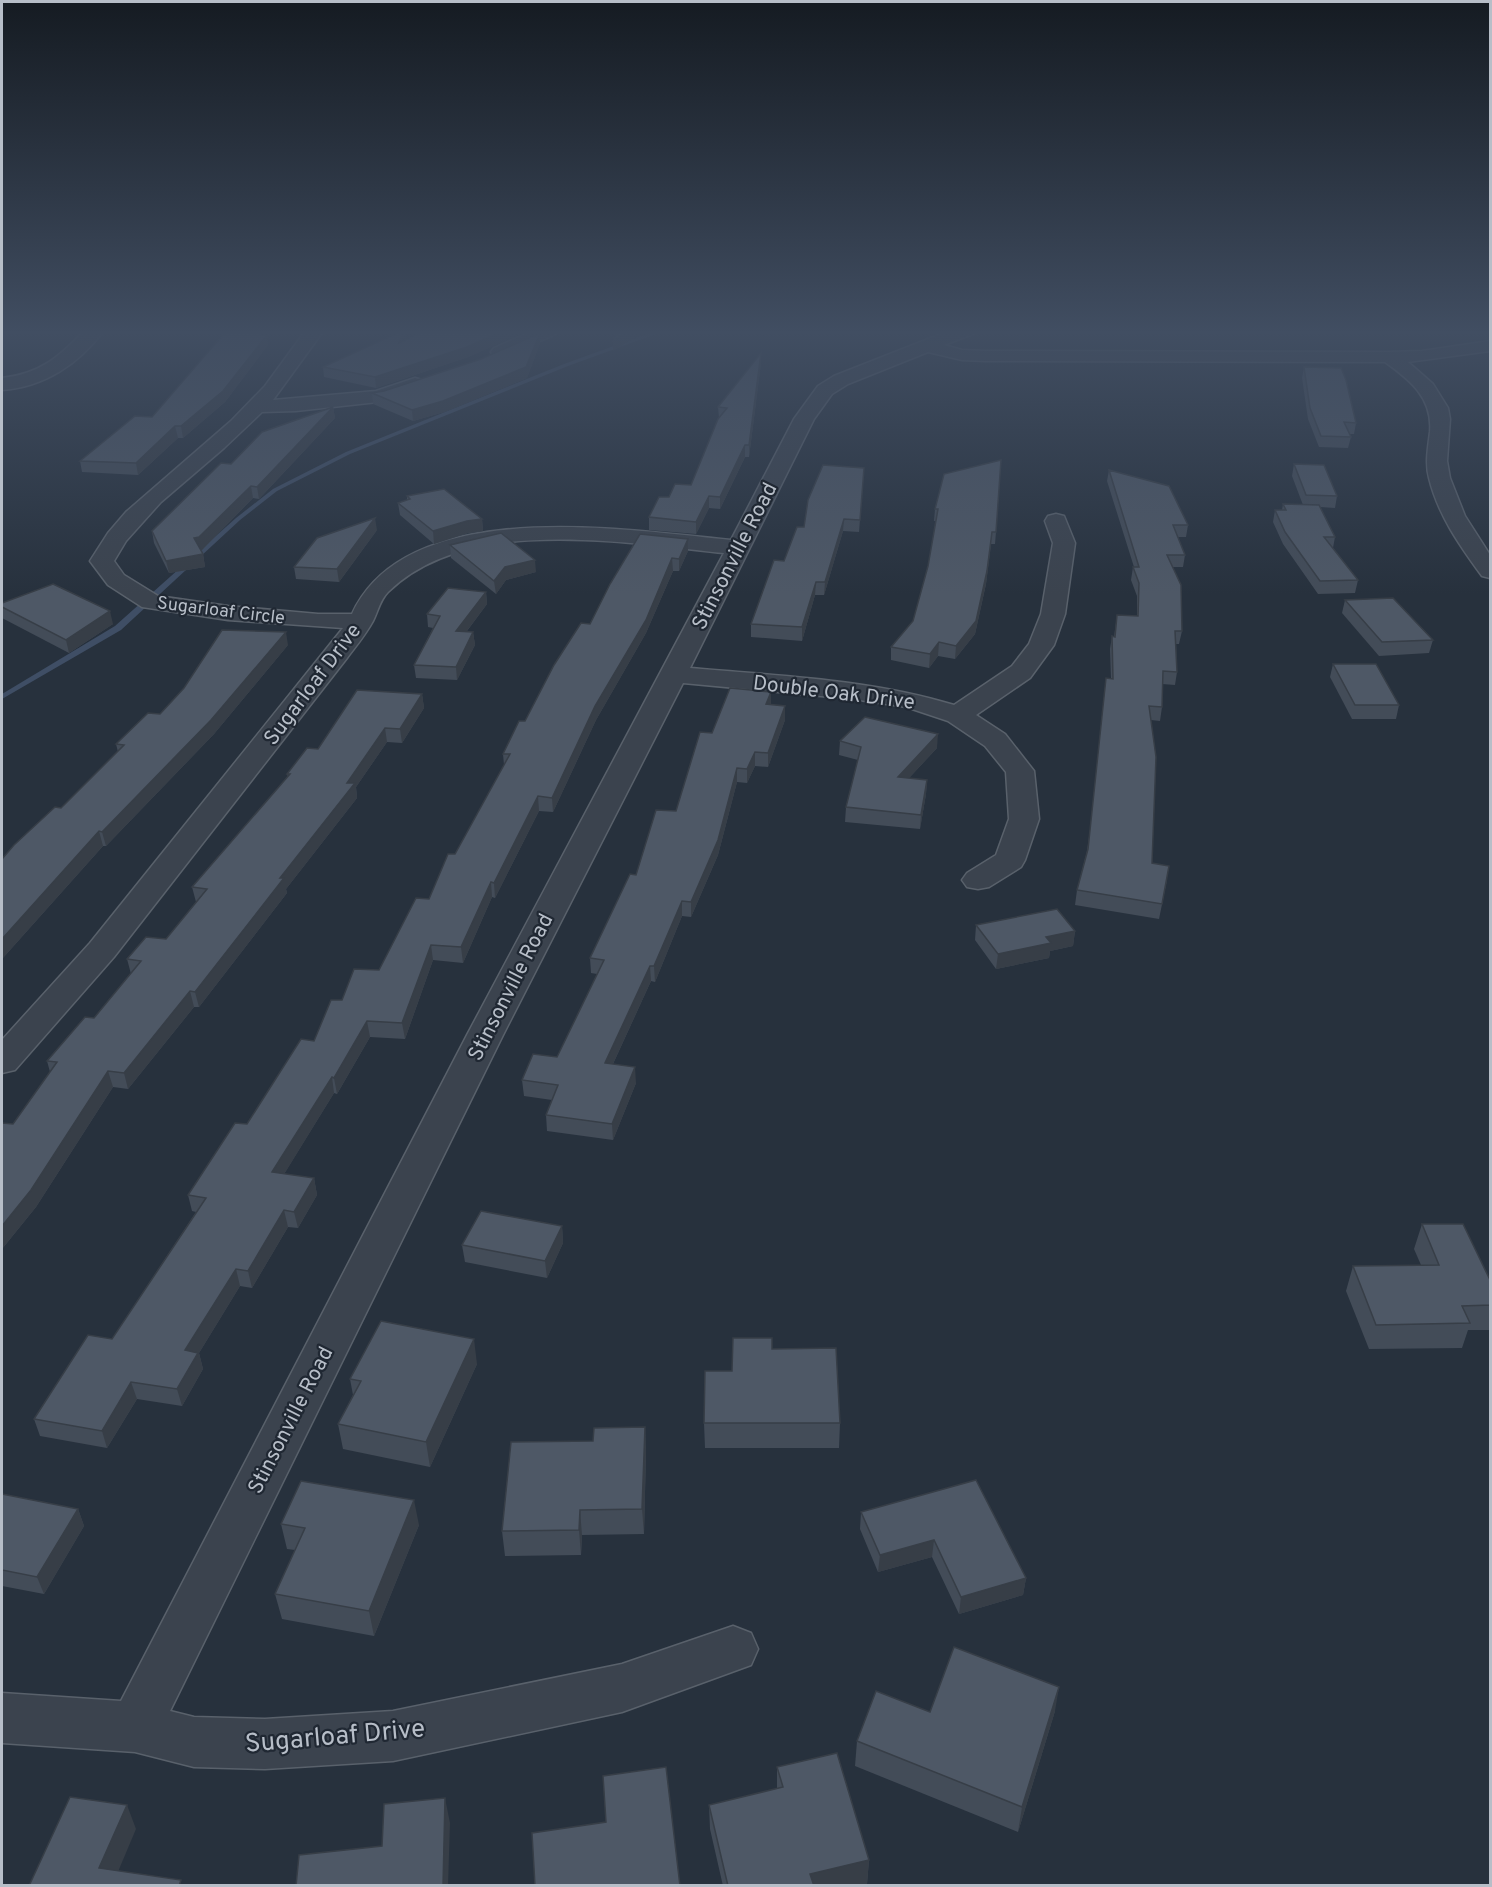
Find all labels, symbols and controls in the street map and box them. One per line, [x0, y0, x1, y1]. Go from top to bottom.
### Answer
street label: Stinsonville Road [687, 478, 784, 635]
street label: Sugarloaf Circle [156, 592, 286, 631]
street label: Sugarloaf Drive [259, 619, 368, 751]
street label: Double Oak Drive [751, 670, 916, 717]
street label: Stinsonville Road [463, 909, 560, 1066]
street label: Stinsonville Road [243, 1342, 340, 1499]
street label: Sugarloaf Drive [244, 1713, 427, 1762]

